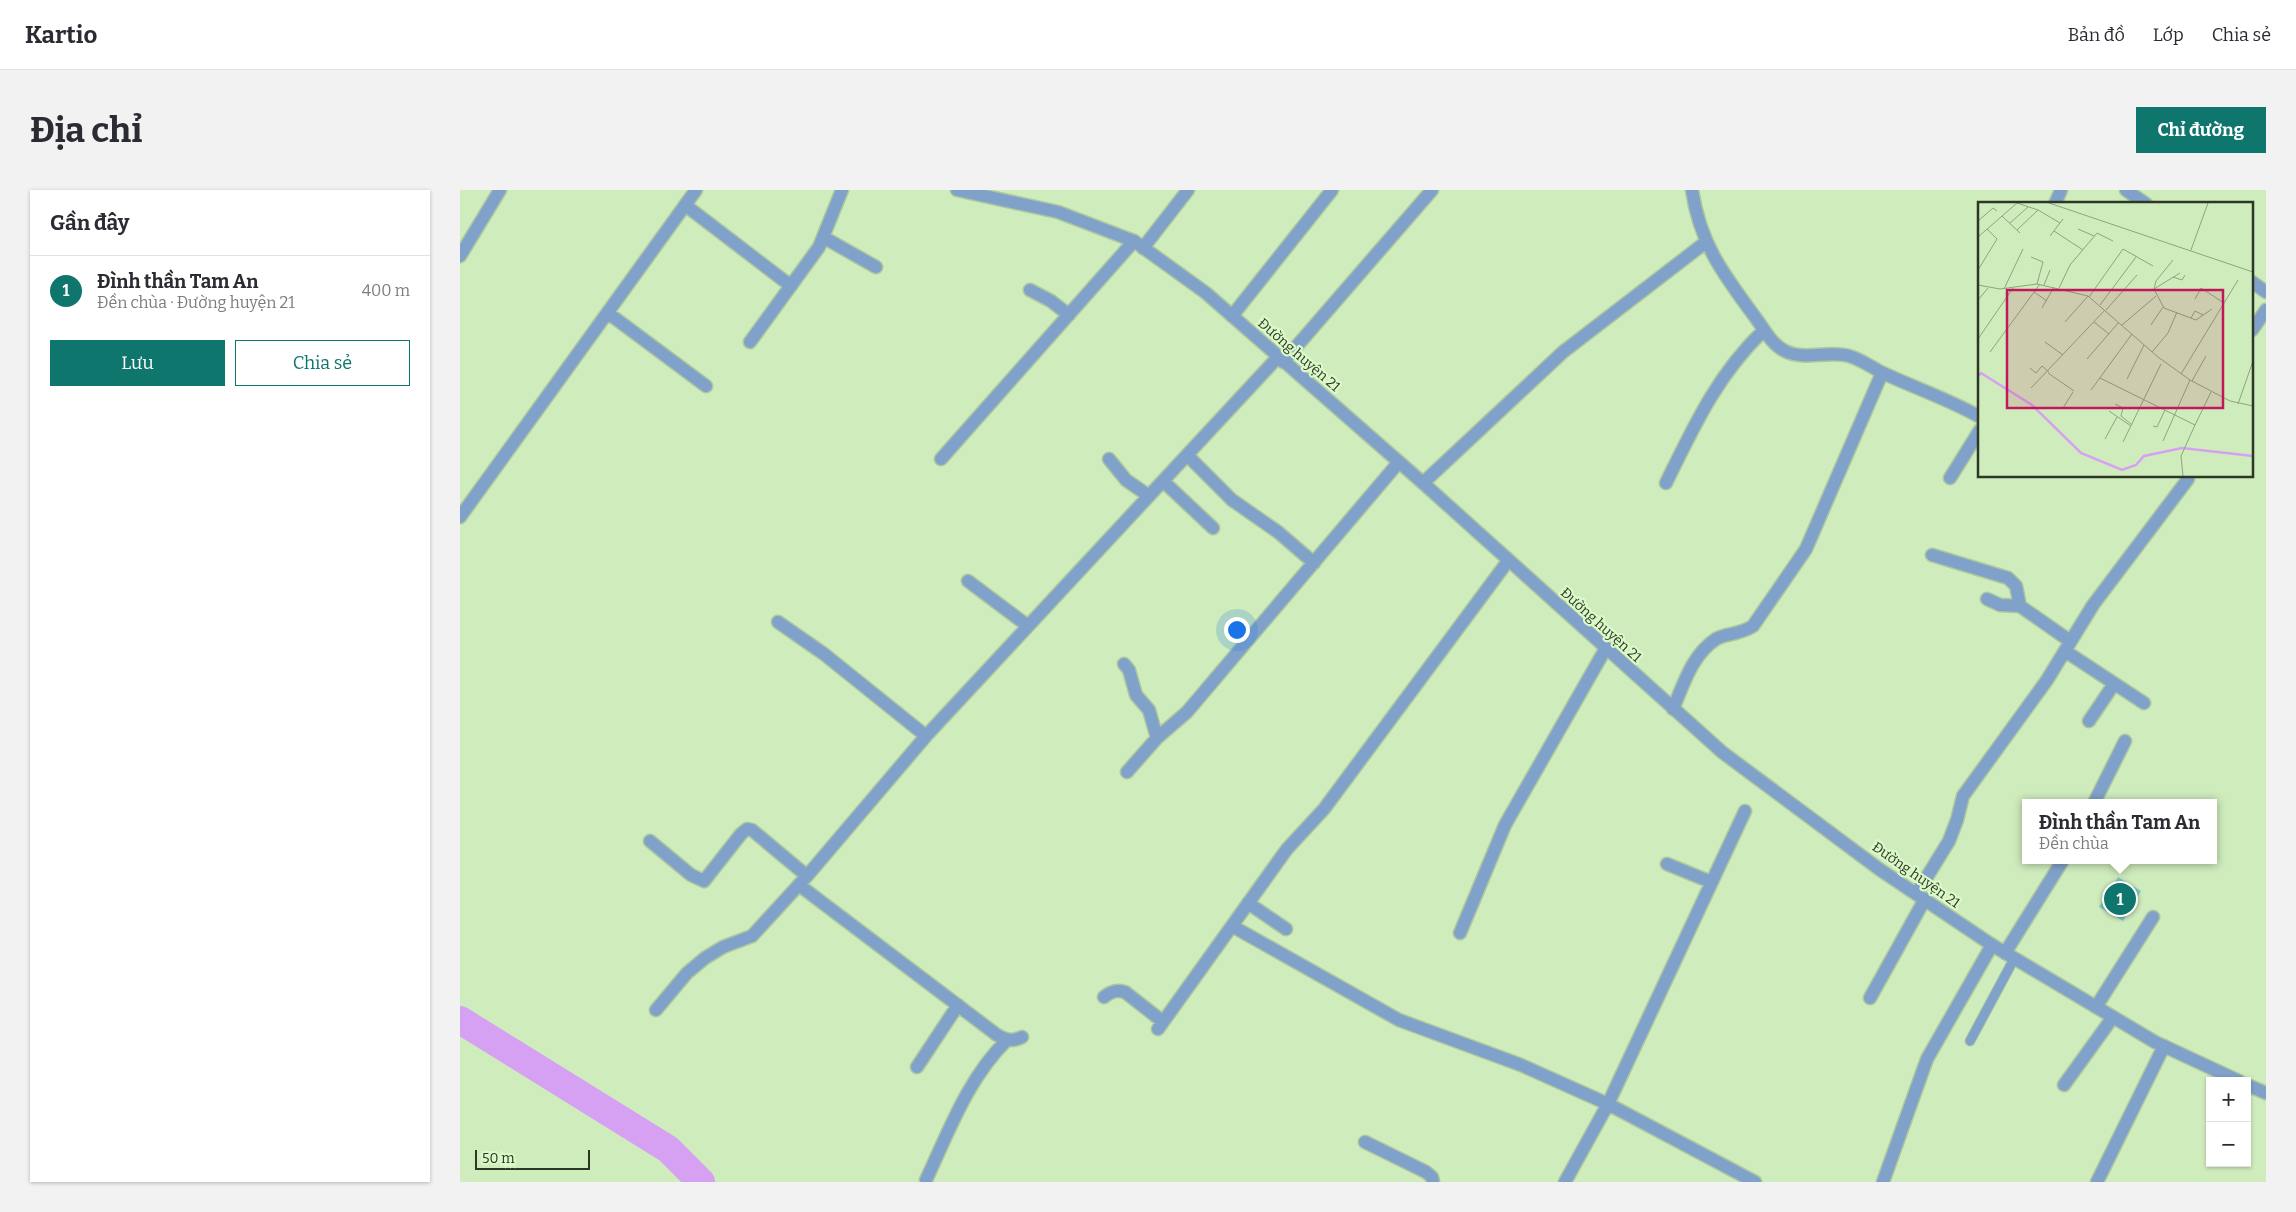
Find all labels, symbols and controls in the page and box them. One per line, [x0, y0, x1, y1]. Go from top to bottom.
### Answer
text: Kartio [25, 21, 97, 49]
text: Bản đồ [2068, 24, 2125, 46]
text: Lớp [2153, 24, 2184, 46]
text: Chia sẻ [2212, 24, 2271, 46]
button: Chỉ đường [2136, 107, 2266, 153]
text: Địa chỉ [30, 109, 142, 151]
inset map [1978, 202, 2254, 478]
text: Gần đây [50, 210, 129, 236]
text: Đình thần Tam An [97, 270, 258, 293]
text: 1 [63, 281, 69, 300]
text: 400 m [362, 281, 410, 300]
text: Đền chùa · Đường huyện 21 [97, 293, 295, 312]
street label: Đường huyện 21 [1254, 315, 1344, 395]
button: Lưu [50, 340, 225, 386]
button: Chia sẻ [235, 340, 410, 386]
street label: Đường huyện 21 [1557, 584, 1645, 666]
your location [1224, 617, 1250, 643]
popup [2022, 799, 2217, 864]
text: Đình thần Tam An [2039, 811, 2200, 834]
text: Đền chùa [2039, 834, 2109, 853]
street label: Đường huyện 21 [1869, 838, 1963, 912]
pin: 1 [2104, 880, 2136, 918]
map controls [2206, 1077, 2251, 1167]
button: + [2206, 1077, 2251, 1122]
button: − [2206, 1122, 2251, 1167]
scale bar [475, 1147, 590, 1170]
text: 50 m [482, 1150, 515, 1167]

